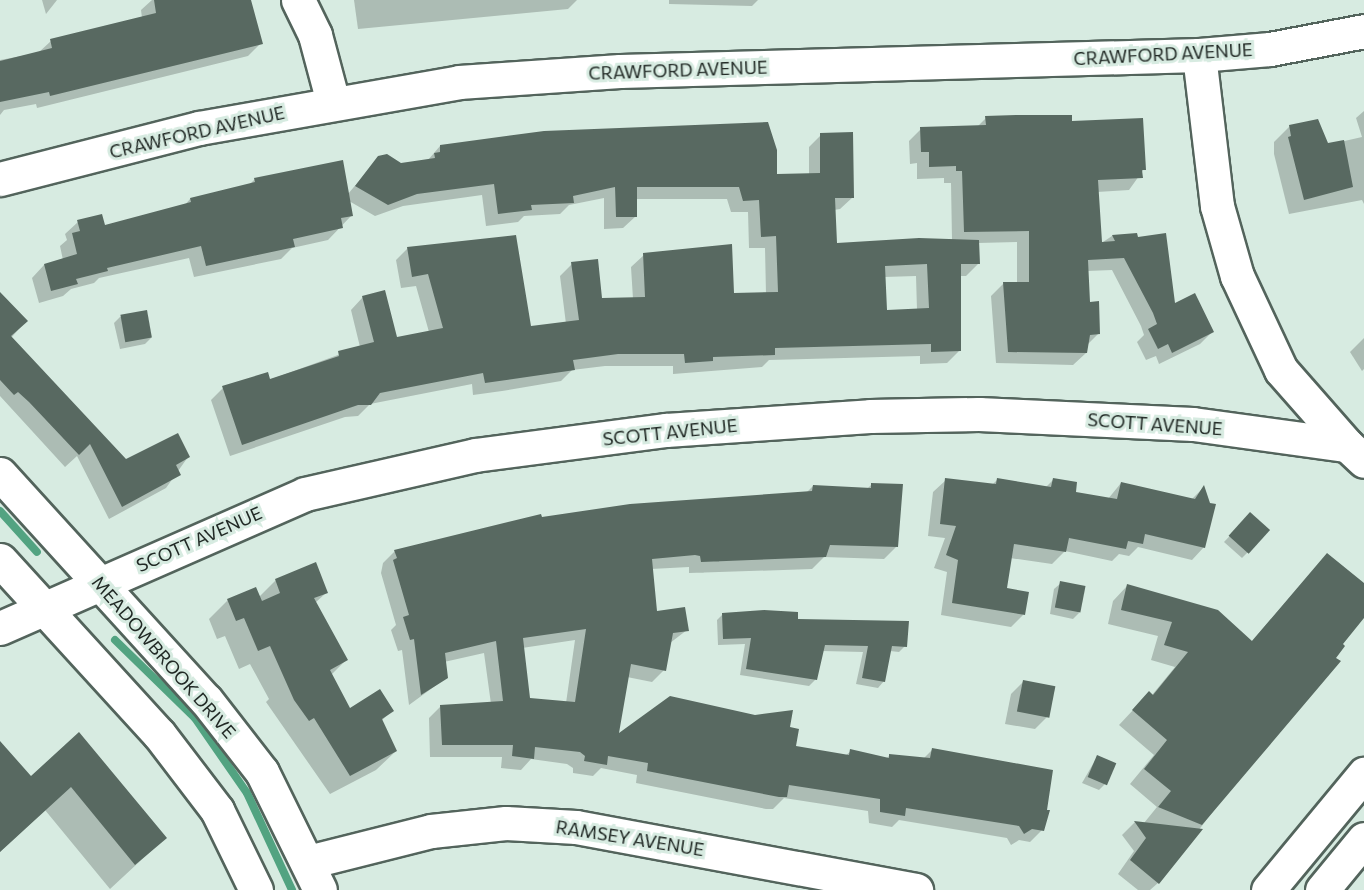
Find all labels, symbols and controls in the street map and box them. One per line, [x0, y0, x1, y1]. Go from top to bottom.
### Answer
street label: CRAWFORD AVENUE [1073, 39, 1253, 69]
street label: CRAWFORD AVENUE [588, 56, 768, 84]
street label: CRAWFORD AVENUE [107, 101, 287, 163]
street label: SCOTT AVENUE [1087, 409, 1223, 439]
street label: SCOTT AVENUE [602, 414, 738, 450]
street label: SCOTT AVENUE [133, 502, 265, 576]
street label: MEADOWBROOK DRIVE [88, 571, 240, 743]
street label: RAMSEY AVENUE [554, 816, 706, 860]

